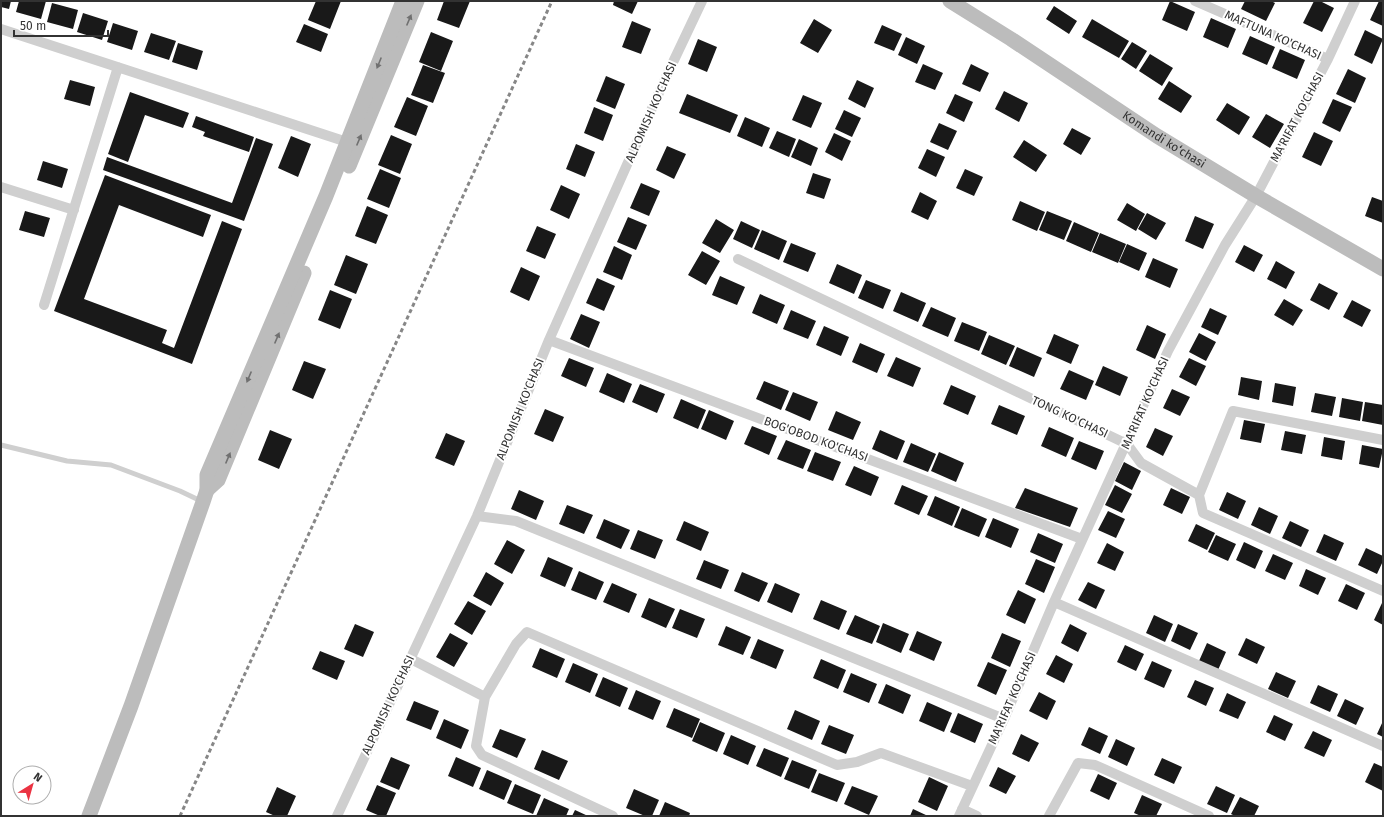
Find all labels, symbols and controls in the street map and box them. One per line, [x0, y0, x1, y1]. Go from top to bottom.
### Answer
street label: MAFTUNA KO'CHASI [1223, 7, 1323, 63]
scale bar [14, 12, 108, 38]
one-way arrow [406, 15, 412, 26]
text: 50 m [20, 19, 46, 33]
one-way arrow [375, 58, 381, 70]
street label: ALPOMISH KO'CHASI [623, 60, 679, 164]
street label: MA'RIFAT KO'CHASI [1267, 70, 1327, 164]
street label: Komandi ko‘chasi [1120, 108, 1208, 171]
one-way arrow [357, 134, 363, 146]
one-way arrow [275, 332, 281, 344]
street label: MA'RIFAT KO'CHASI [1118, 355, 1172, 451]
street label: ALPOMISH KO'CHASI [493, 356, 547, 462]
one-way arrow [246, 372, 252, 383]
street label: TONG KO'CHASI [1030, 393, 1110, 441]
street label: BOG'OBOD KO'CHASI [762, 414, 870, 464]
one-way arrow [225, 452, 231, 464]
street label: MA'RIFAT KO'CHASI [985, 650, 1039, 746]
street label: ALPOMISH KO'CHASI [359, 653, 417, 757]
north arrow [12, 765, 52, 805]
text: N [31, 770, 45, 785]

